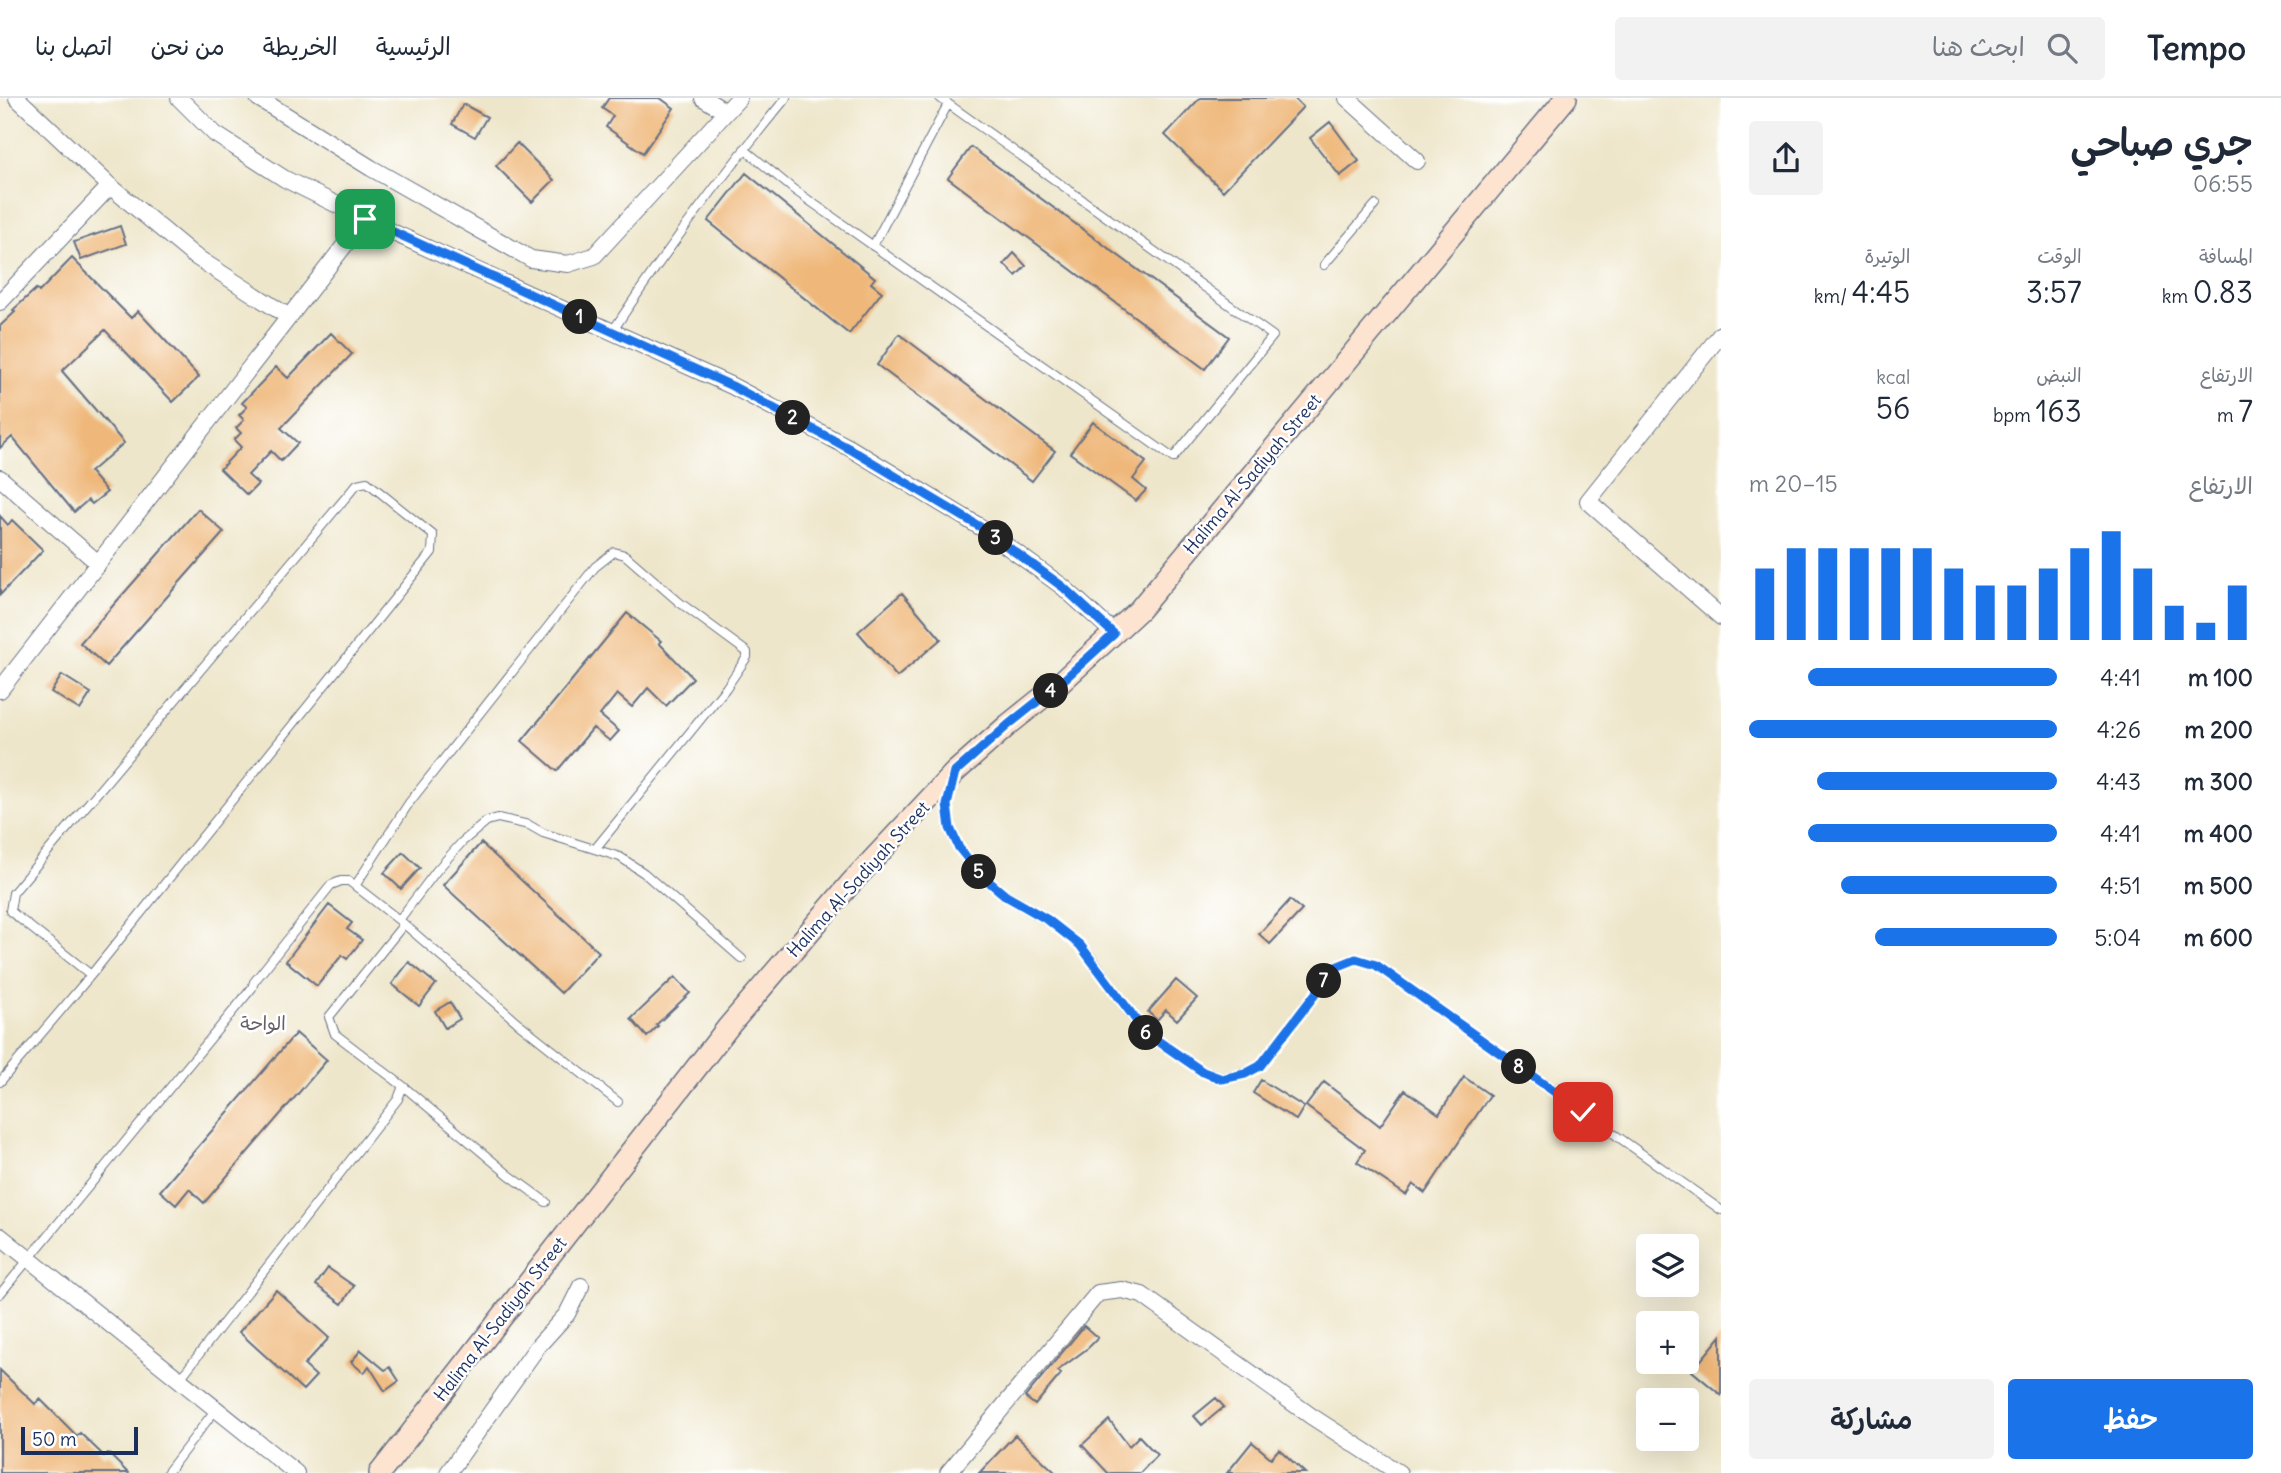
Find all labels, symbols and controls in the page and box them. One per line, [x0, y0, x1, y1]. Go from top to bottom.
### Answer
search box [1615, 17, 2105, 80]
text: Tempo [2147, 27, 2246, 69]
icon: search [2043, 29, 2081, 67]
text: ابحث هنا [1932, 30, 2025, 63]
text: اتصل بنا [35, 31, 113, 61]
text: من نحن [151, 31, 225, 61]
text: الخريطة [263, 31, 338, 61]
text: الرئيسية [376, 31, 451, 61]
text: جري صباحي [2070, 119, 2253, 166]
button: share [1749, 121, 1823, 195]
text: 06:55 [2193, 169, 2253, 198]
pin [335, 189, 395, 249]
icon: arrive [346, 200, 384, 238]
text: الوتيرة [1864, 244, 1910, 268]
text: الوقت [2037, 244, 2082, 268]
text: المسافة [2199, 244, 2253, 268]
text: 4:45 [1852, 273, 1910, 311]
text: 3:57 [2026, 273, 2082, 311]
text: 0.83 [2193, 273, 2253, 311]
text: /km [1814, 284, 1852, 308]
text: km [2162, 284, 2193, 308]
pin: 1 [562, 300, 598, 334]
text: 1 [576, 304, 583, 328]
text: النبض [2036, 363, 2082, 387]
text: الارتفاع [2200, 363, 2253, 387]
text: kcal [1876, 365, 1910, 389]
street label: Halima Al-Sadiyah Street [1178, 389, 1326, 559]
text: 56 [1876, 389, 1910, 427]
text: 163 [2035, 392, 2082, 430]
text: 7 [2238, 392, 2253, 430]
pin: 2 [776, 400, 810, 436]
text: bpm [1993, 403, 2035, 427]
text: m [2217, 403, 2238, 427]
text: 2 [787, 405, 798, 429]
text: 15–20 m [1749, 469, 1838, 498]
text: الارتفاع [2189, 471, 2253, 500]
pin: 3 [978, 520, 1014, 556]
text: 3 [990, 525, 1001, 549]
text: 4:41 [2100, 663, 2141, 692]
text: 100 m [2188, 663, 2253, 692]
pin: 4 [1034, 674, 1068, 708]
text: 4 [1045, 678, 1056, 702]
text: 4:26 [2097, 715, 2141, 744]
text: 200 m [2184, 715, 2253, 744]
text: 4:43 [2096, 767, 2141, 796]
text: 300 m [2184, 767, 2253, 796]
street label: Halima Al-Sadiyah Street [782, 796, 934, 962]
text: 4:41 [2100, 819, 2141, 848]
text: 400 m [2184, 819, 2253, 848]
pin: 5 [962, 854, 996, 890]
text: 5 [973, 859, 984, 883]
text: 4:51 [2100, 871, 2141, 900]
text: 500 m [2184, 871, 2253, 900]
text: 5:04 [2094, 923, 2141, 952]
text: 600 m [2184, 923, 2253, 952]
pin: 7 [1306, 964, 1342, 998]
text: 7 [1319, 968, 1328, 992]
district label: الواحة [240, 1011, 286, 1035]
pin: 6 [1128, 1016, 1164, 1051]
text: 6 [1140, 1020, 1151, 1044]
pin: 8 [1502, 1049, 1536, 1084]
text: 8 [1513, 1054, 1524, 1078]
pin [1553, 1082, 1613, 1142]
icon: check [1564, 1093, 1602, 1131]
street label: Halima Al-Sadiyah Street [429, 1232, 571, 1406]
map controls [1636, 1234, 1699, 1451]
button: layers [1636, 1234, 1699, 1297]
button: + [1636, 1311, 1699, 1374]
button: مشاركة [1749, 1379, 1994, 1459]
button: حفظ [2008, 1379, 2253, 1459]
button: − [1636, 1388, 1699, 1451]
scale bar [21, 1424, 138, 1456]
text: 50 m [32, 1427, 77, 1451]

